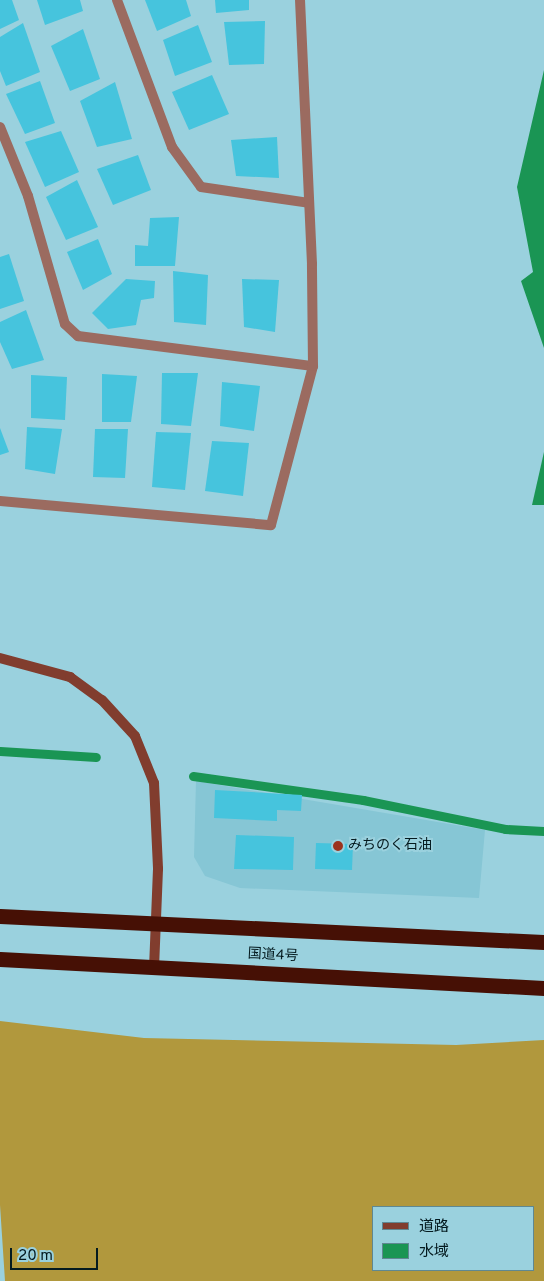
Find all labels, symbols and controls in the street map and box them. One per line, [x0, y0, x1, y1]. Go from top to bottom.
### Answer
place label: みちのく石油 [348, 838, 432, 854]
marker: みちのく石油 [332, 840, 344, 852]
street label: 国道4号 [247, 946, 299, 966]
legend [372, 1206, 534, 1271]
text: 道路 [419, 1218, 449, 1237]
scale bar [12, 1238, 100, 1270]
text: 水域 [419, 1243, 449, 1262]
text: 20 m [18, 1247, 53, 1266]

